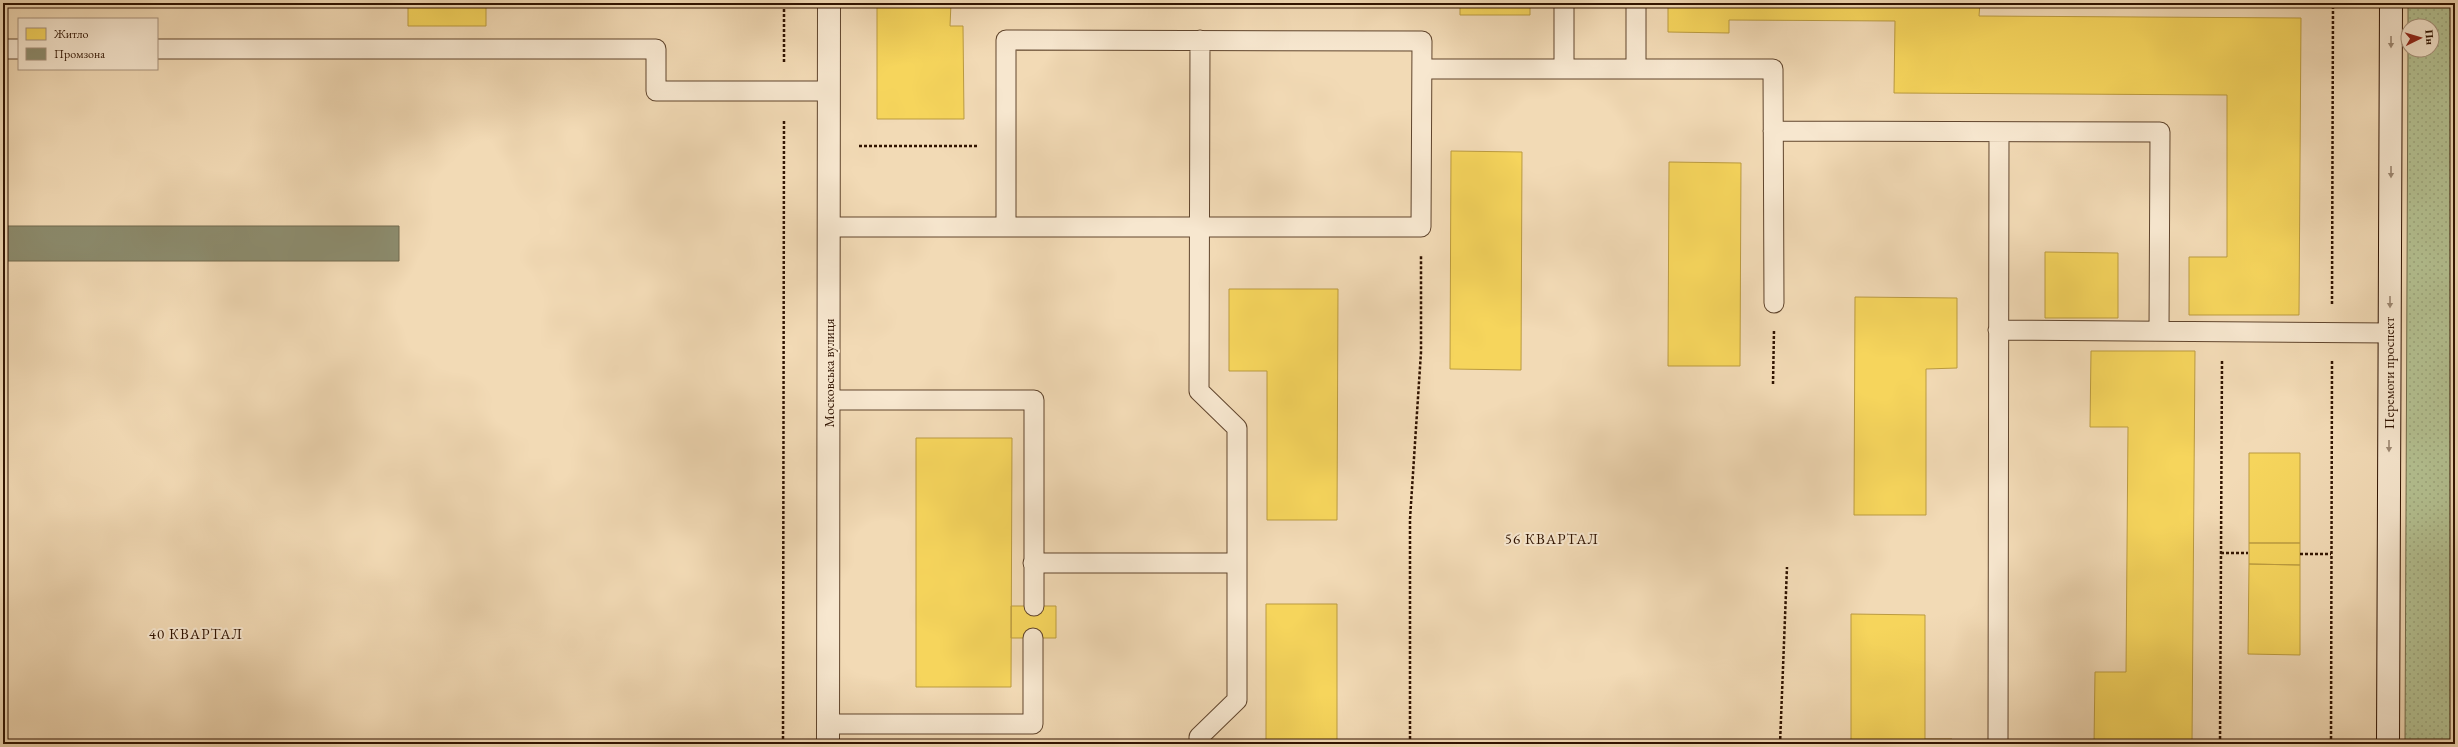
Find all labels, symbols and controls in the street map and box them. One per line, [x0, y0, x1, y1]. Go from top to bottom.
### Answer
legend [18, 18, 158, 70]
north arrow [2400, 18, 2440, 58]
text: Житло [53, 26, 89, 42]
text: Пн [2422, 29, 2438, 46]
one-way arrow [2388, 36, 2394, 49]
text: Промзона [54, 46, 105, 62]
one-way arrow [2388, 166, 2394, 179]
one-way arrow [2387, 296, 2393, 309]
street label: Перемоги проспект [2380, 317, 2398, 429]
street label: Московська вулиця [820, 319, 838, 427]
one-way arrow [2386, 440, 2392, 453]
district label: 56 КВАРТАЛ [1505, 529, 1599, 548]
district label: 40 КВАРТАЛ [149, 624, 243, 643]

